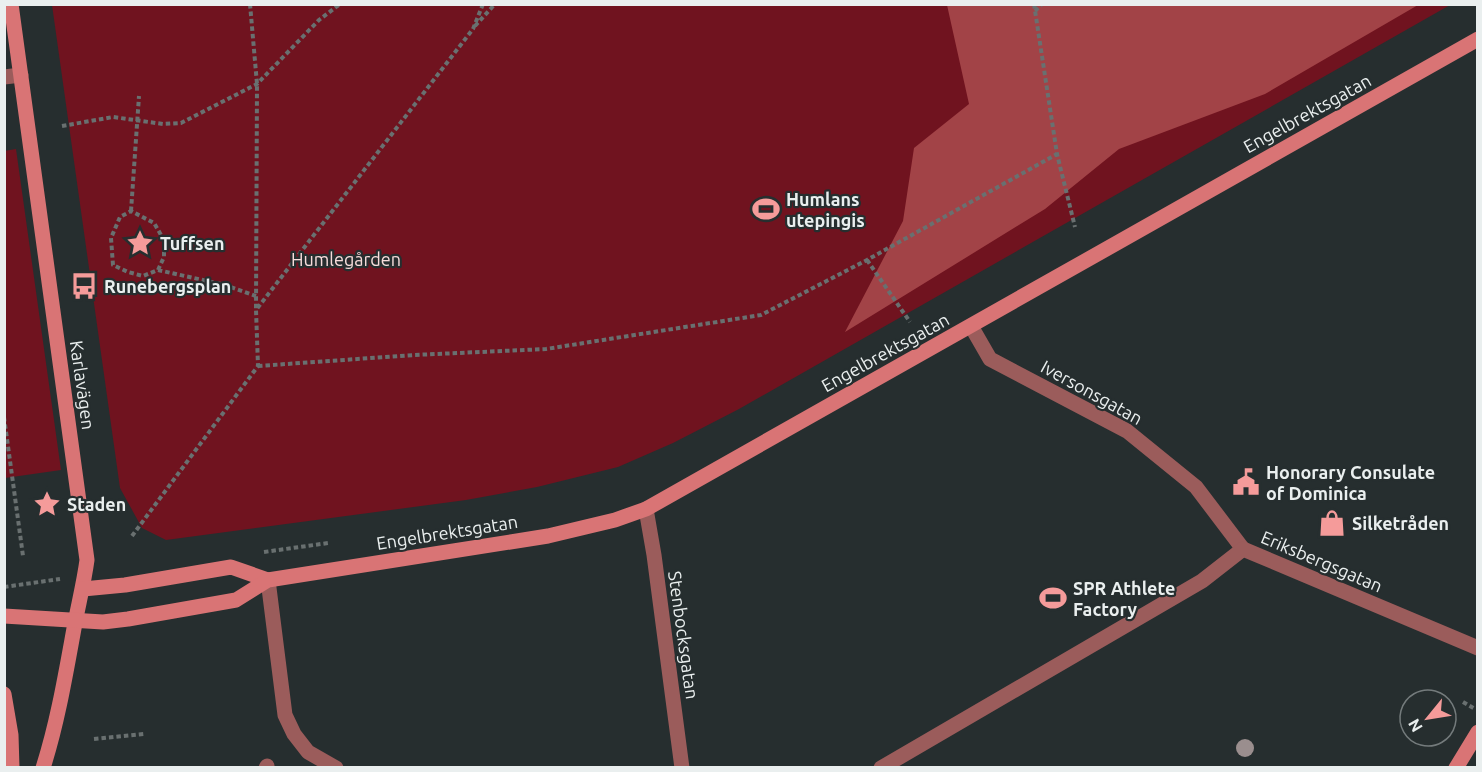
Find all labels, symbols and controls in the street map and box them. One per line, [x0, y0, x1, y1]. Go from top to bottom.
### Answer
street label: Engelbrektsgatan [1240, 70, 1374, 156]
place label: Humlans utepingis [786, 189, 865, 230]
sports icon: Humlans utepingis [751, 194, 781, 224]
place icon: Tuffsen [125, 228, 155, 258]
place label: Tuffsen [160, 233, 225, 253]
park label: Humlegården [291, 249, 401, 269]
bus stop icon: Runebergsplan [69, 271, 99, 301]
place label: Runebergsplan [104, 276, 231, 296]
street label: Engelbrektsgatan [818, 309, 952, 395]
street label: Karlavägen [67, 339, 99, 431]
street label: Iversonsgatan [1038, 356, 1146, 428]
place label: Honorary Consulate of Dominica [1266, 462, 1435, 503]
public building icon: Honorary Consulate of Dominica [1231, 467, 1261, 497]
place icon: Staden [32, 489, 62, 519]
place label: Staden [67, 494, 126, 514]
shop icon: Silketråden [1317, 508, 1347, 538]
street label: Engelbrektsgatan [375, 511, 519, 553]
place label: Silketråden [1352, 513, 1449, 533]
street label: Eriksbergsgatan [1258, 526, 1386, 596]
street label: Stenbocksgatan [665, 570, 703, 700]
place label: SPR Athlete Factory [1073, 578, 1175, 619]
sports icon: SPR Athlete Factory [1038, 583, 1068, 613]
north arrow [1398, 688, 1458, 748]
text: N [1404, 716, 1426, 735]

